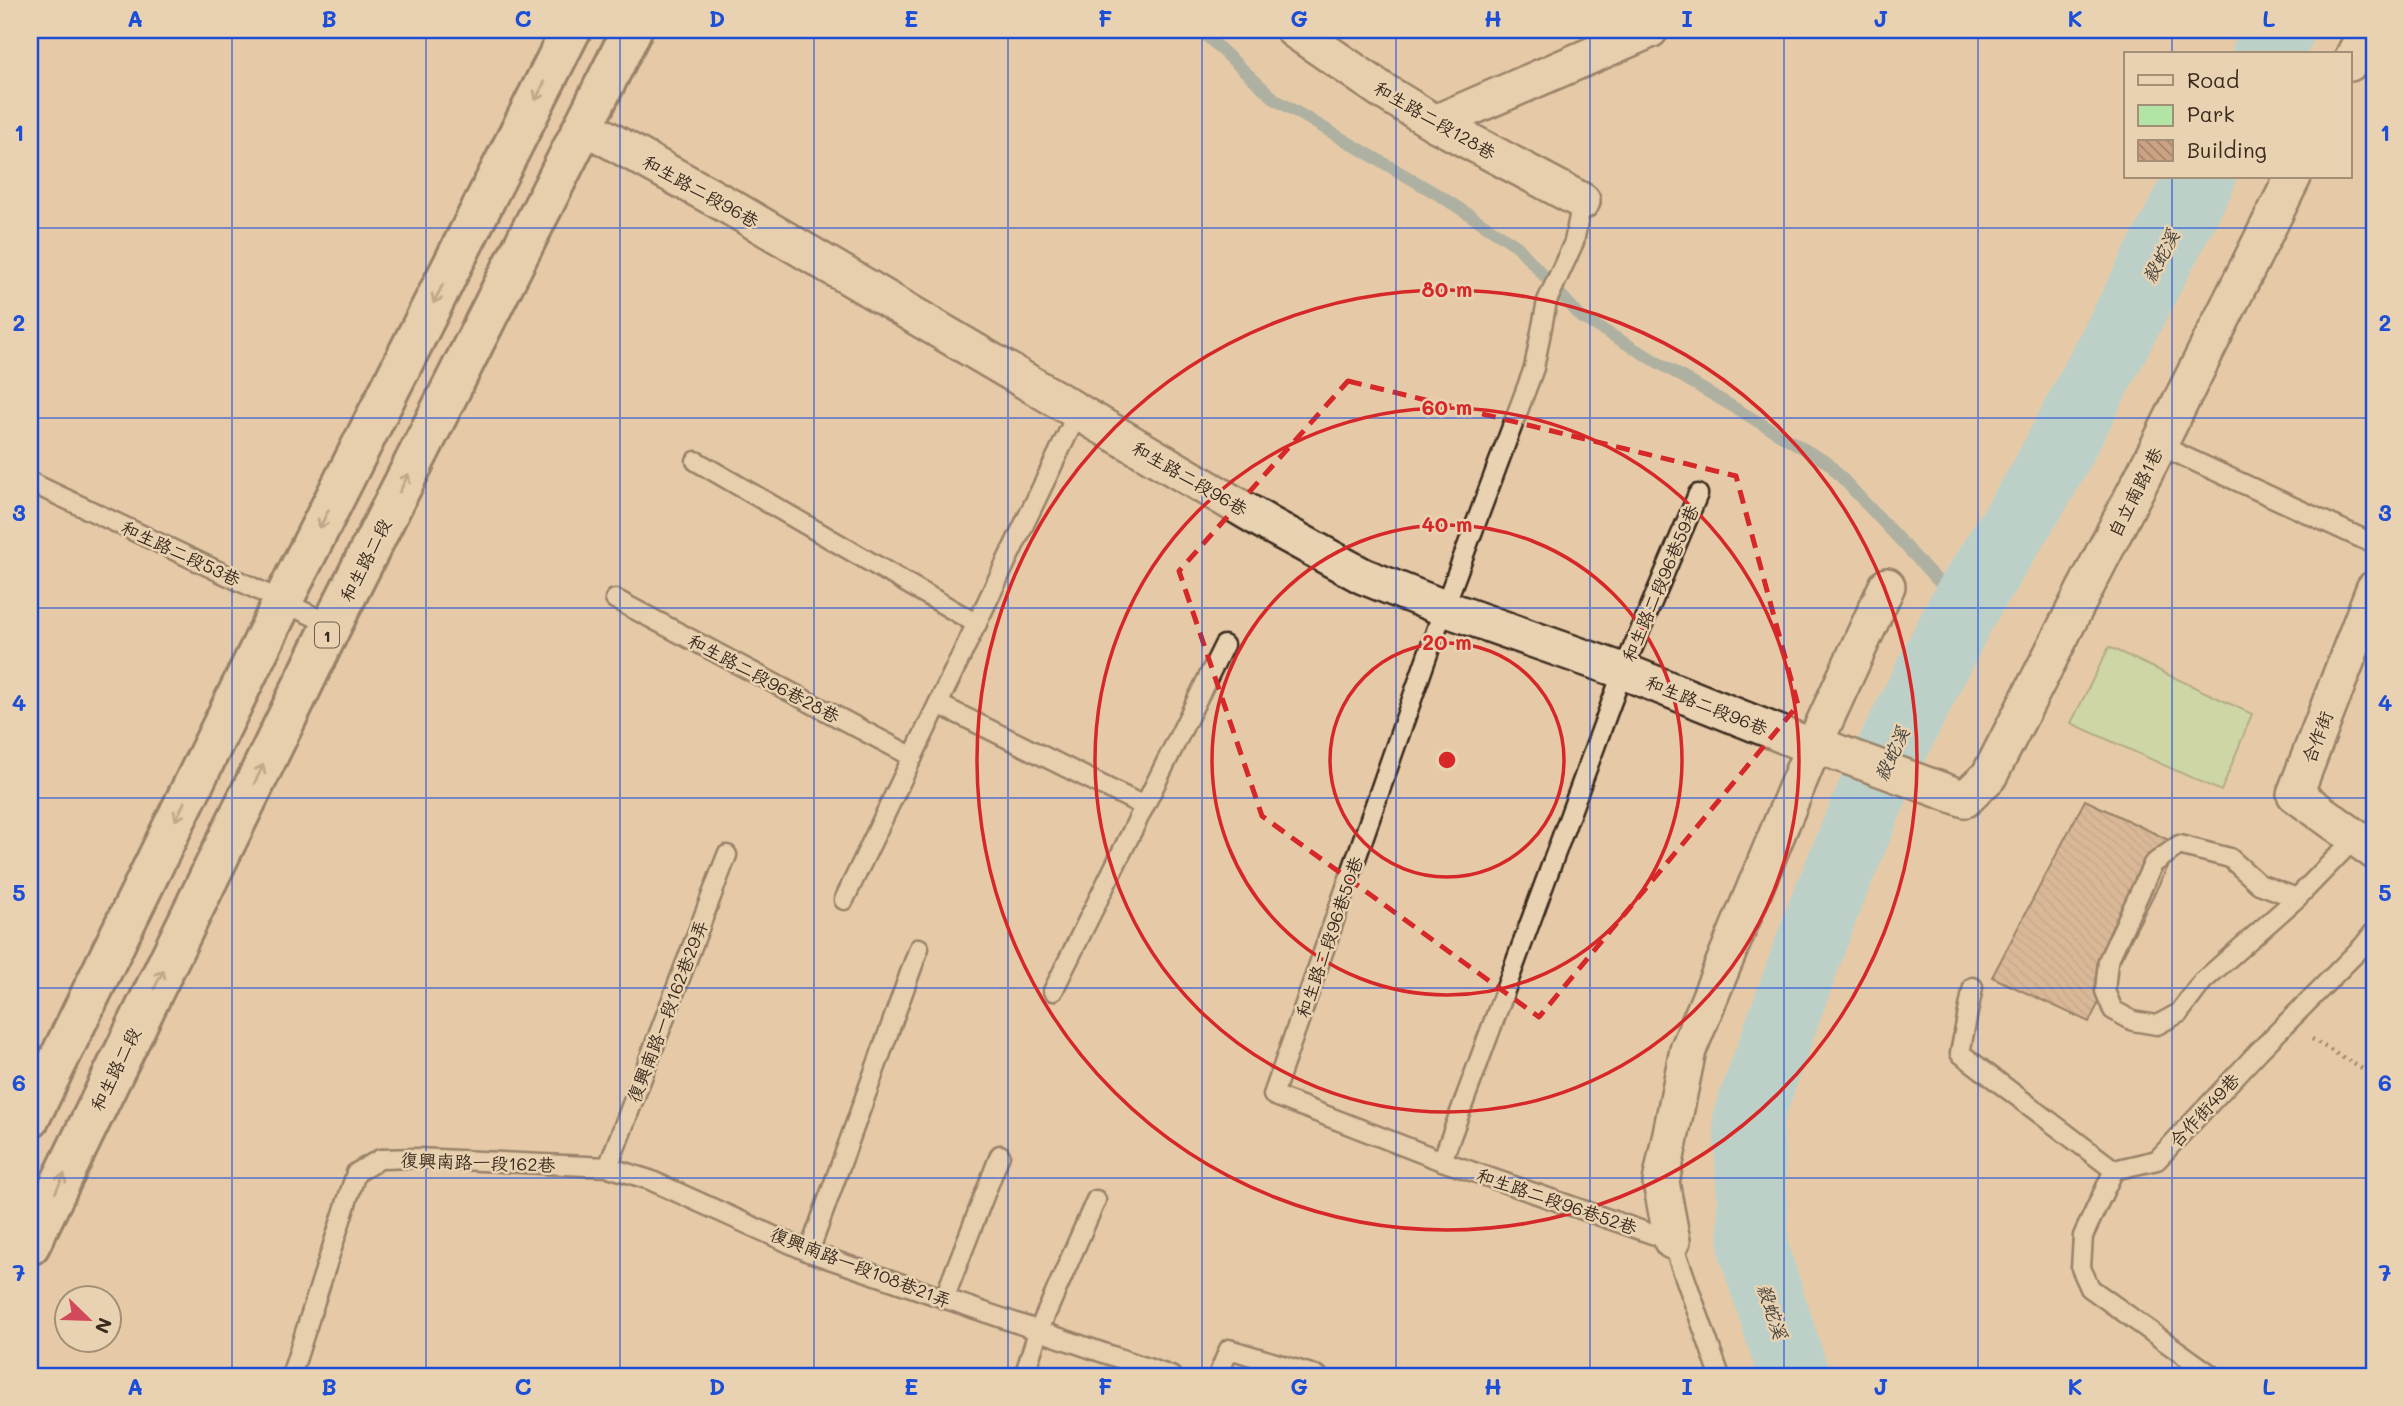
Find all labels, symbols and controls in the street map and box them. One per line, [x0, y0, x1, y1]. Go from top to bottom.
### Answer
text: A [127, 3, 143, 33]
text: B [321, 3, 337, 33]
text: C [514, 3, 532, 33]
text: D [709, 3, 725, 33]
text: E [904, 3, 918, 33]
text: F [1098, 3, 1112, 33]
text: G [1290, 3, 1308, 33]
text: H [1484, 3, 1502, 33]
text: I [1681, 3, 1693, 33]
text: J [1873, 3, 1889, 33]
text: K [2067, 3, 2083, 33]
text: L [2262, 3, 2276, 33]
legend [2124, 52, 2352, 178]
text: Road [2187, 66, 2239, 93]
street label: 和生路二段128巷 [1370, 75, 1500, 165]
one-way arrow [533, 80, 547, 101]
text: Park [2187, 100, 2235, 127]
text: 1 [14, 117, 24, 147]
text: 1 [2380, 117, 2390, 147]
text: Building [2187, 136, 2267, 163]
street label: 和生路二段96巷 [639, 149, 763, 233]
water label: 殺蛇溪 [2136, 224, 2185, 287]
text: 80 m [1422, 275, 1472, 302]
one-way arrow [430, 283, 444, 304]
text: 2 [13, 307, 25, 337]
text: 2 [2379, 307, 2391, 337]
text: 60 m [1422, 393, 1472, 420]
street label: 和生路二段96巷 [1128, 435, 1252, 521]
street label: 自立南路1巷 [2102, 443, 2168, 541]
one-way arrow [397, 473, 411, 494]
text: 3 [12, 497, 26, 527]
text: 3 [2378, 497, 2392, 527]
street label: 和生路二段96巷59巷 [1616, 501, 1704, 665]
one-way arrow [317, 508, 331, 529]
text: 40 m [1421, 510, 1473, 537]
street label: 和生路二段 [334, 514, 396, 606]
street label: 和生路二段53巷 [117, 515, 245, 591]
road number: 1 [315, 622, 339, 648]
street label: 和生路二段96巷28巷 [684, 628, 844, 728]
text: 20 m [1422, 628, 1472, 655]
street label: 和生路二段96巷 [1642, 670, 1772, 740]
text: 4 [12, 687, 26, 717]
text: 4 [2378, 687, 2392, 717]
street label: 合作街 [2296, 707, 2338, 767]
water label: 殺蛇溪 [1868, 722, 1915, 785]
centre of rings [1435, 748, 1459, 772]
one-way arrow [253, 764, 266, 785]
one-way arrow [173, 800, 186, 821]
street label: 和生路二段96巷50巷 [1290, 853, 1368, 1021]
text: 5 [12, 877, 26, 907]
text: 5 [2378, 877, 2392, 907]
street label: 復興南路一段162巷29弄 [621, 916, 713, 1106]
one-way arrow [153, 969, 167, 990]
street label: 和生路二段 [84, 1023, 146, 1115]
text: 6 [12, 1067, 26, 1097]
text: 6 [2378, 1067, 2392, 1097]
street label: 合作街49巷 [2163, 1068, 2245, 1152]
street label: 復興南路一段162巷 [400, 1147, 556, 1177]
street label: 和生路二段96巷52巷 [1474, 1162, 1640, 1240]
one-way arrow [53, 1173, 67, 1194]
street label: 復興南路一段108巷21弄 [767, 1221, 955, 1313]
text: 7 [13, 1257, 26, 1287]
text: 7 [2379, 1257, 2392, 1287]
water label: 殺蛇溪 [1752, 1280, 1794, 1343]
north arrow [52, 1284, 122, 1354]
text: N [90, 1314, 118, 1337]
text: A [127, 1371, 143, 1401]
text: B [321, 1371, 337, 1401]
text: C [514, 1371, 532, 1401]
text: D [709, 1371, 725, 1401]
text: E [904, 1371, 918, 1401]
text: F [1098, 1371, 1112, 1401]
text: G [1290, 1371, 1308, 1401]
text: H [1484, 1371, 1502, 1401]
text: I [1681, 1371, 1693, 1401]
text: J [1873, 1371, 1889, 1401]
text: K [2067, 1371, 2083, 1401]
text: L [2262, 1371, 2276, 1401]

